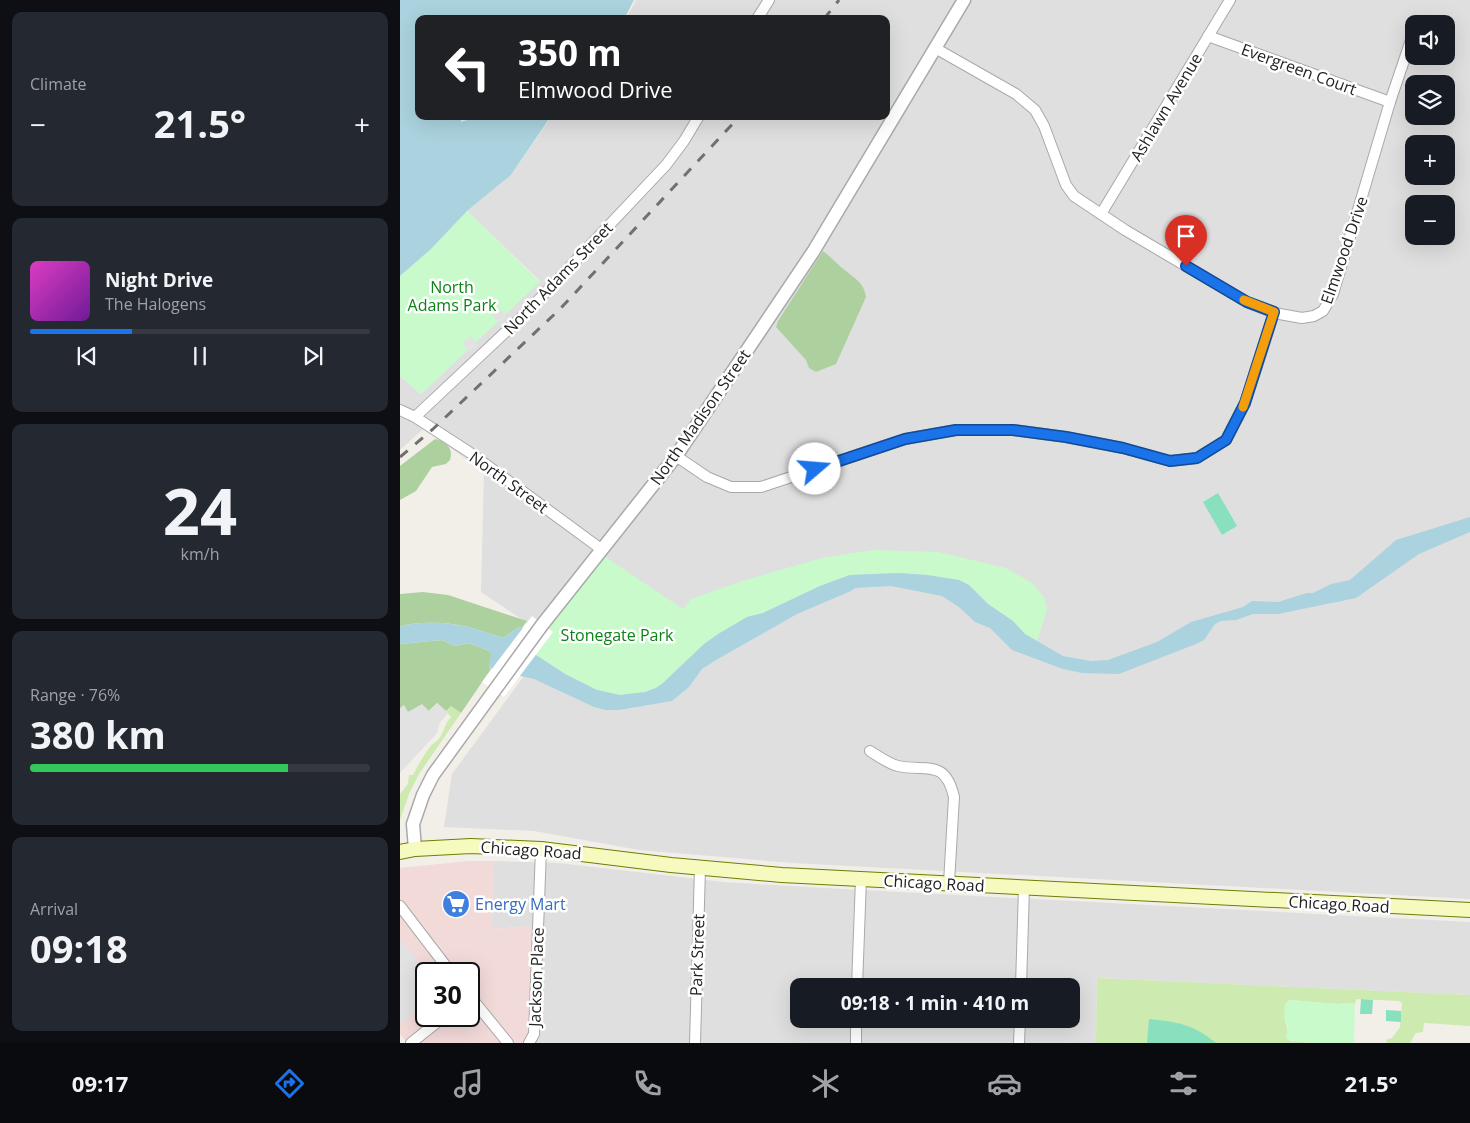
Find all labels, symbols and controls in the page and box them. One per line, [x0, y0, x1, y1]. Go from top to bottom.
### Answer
map controls [1405, 15, 1455, 245]
button: sound [1405, 15, 1455, 65]
text: 350 m [518, 29, 622, 76]
icon: left [435, 35, 500, 100]
street label: Evergreen Court [1238, 38, 1360, 100]
street label: Ashlawn Avenue [1125, 49, 1207, 165]
text: Climate [30, 73, 87, 95]
text: Elmwood Drive [518, 74, 673, 104]
button: layers [1405, 75, 1455, 125]
text: 21.5° [154, 97, 246, 149]
text: − [30, 105, 46, 143]
text: + [354, 105, 370, 143]
button: + [1405, 135, 1455, 185]
street label: Elmwood Drive [1315, 193, 1373, 307]
button: − [1405, 195, 1455, 245]
pin [1165, 215, 1207, 266]
street label: North Adams Street [499, 217, 618, 339]
icon: arrive [1172, 222, 1200, 250]
text: Night Drive [105, 267, 213, 293]
park label: North Adams Park [408, 276, 497, 316]
text: The Halogens [105, 293, 206, 315]
icon: previous [73, 342, 101, 370]
icon: pause [186, 342, 214, 370]
icon: next [299, 342, 327, 370]
street label: North Madison Street [645, 345, 755, 489]
position arrow [788, 442, 840, 494]
street label: North Street [465, 446, 553, 518]
text: 24 [163, 466, 237, 554]
text: km/h [181, 543, 219, 565]
park label: Stonegate Park [561, 624, 674, 646]
text: Range · 76% [30, 684, 120, 706]
text: 380 km [30, 708, 166, 760]
street label: Chicago Road [480, 835, 582, 865]
street label: Chicago Road [883, 869, 985, 897]
supermarket icon: Energy Mart [441, 889, 471, 919]
street label: Chicago Road [1288, 890, 1390, 918]
place label: Energy Mart [475, 893, 566, 915]
text: Arrival [30, 898, 78, 920]
street label: Park Street [685, 913, 709, 997]
text: 09:18 [30, 922, 128, 974]
street label: Jackson Place [523, 927, 549, 1029]
speed limit sign: 30 [415, 962, 480, 1027]
text: 09:18 · 1 min · 410 m [841, 990, 1029, 1016]
icon: directions [272, 1066, 307, 1101]
icon: music [451, 1066, 486, 1101]
icon: phone [630, 1066, 665, 1101]
icon: climate [808, 1066, 843, 1101]
icon: car [987, 1066, 1022, 1101]
icon: filters [1166, 1066, 1201, 1101]
text: 09:17 [72, 1068, 128, 1098]
text: 21.5° [1345, 1068, 1398, 1098]

